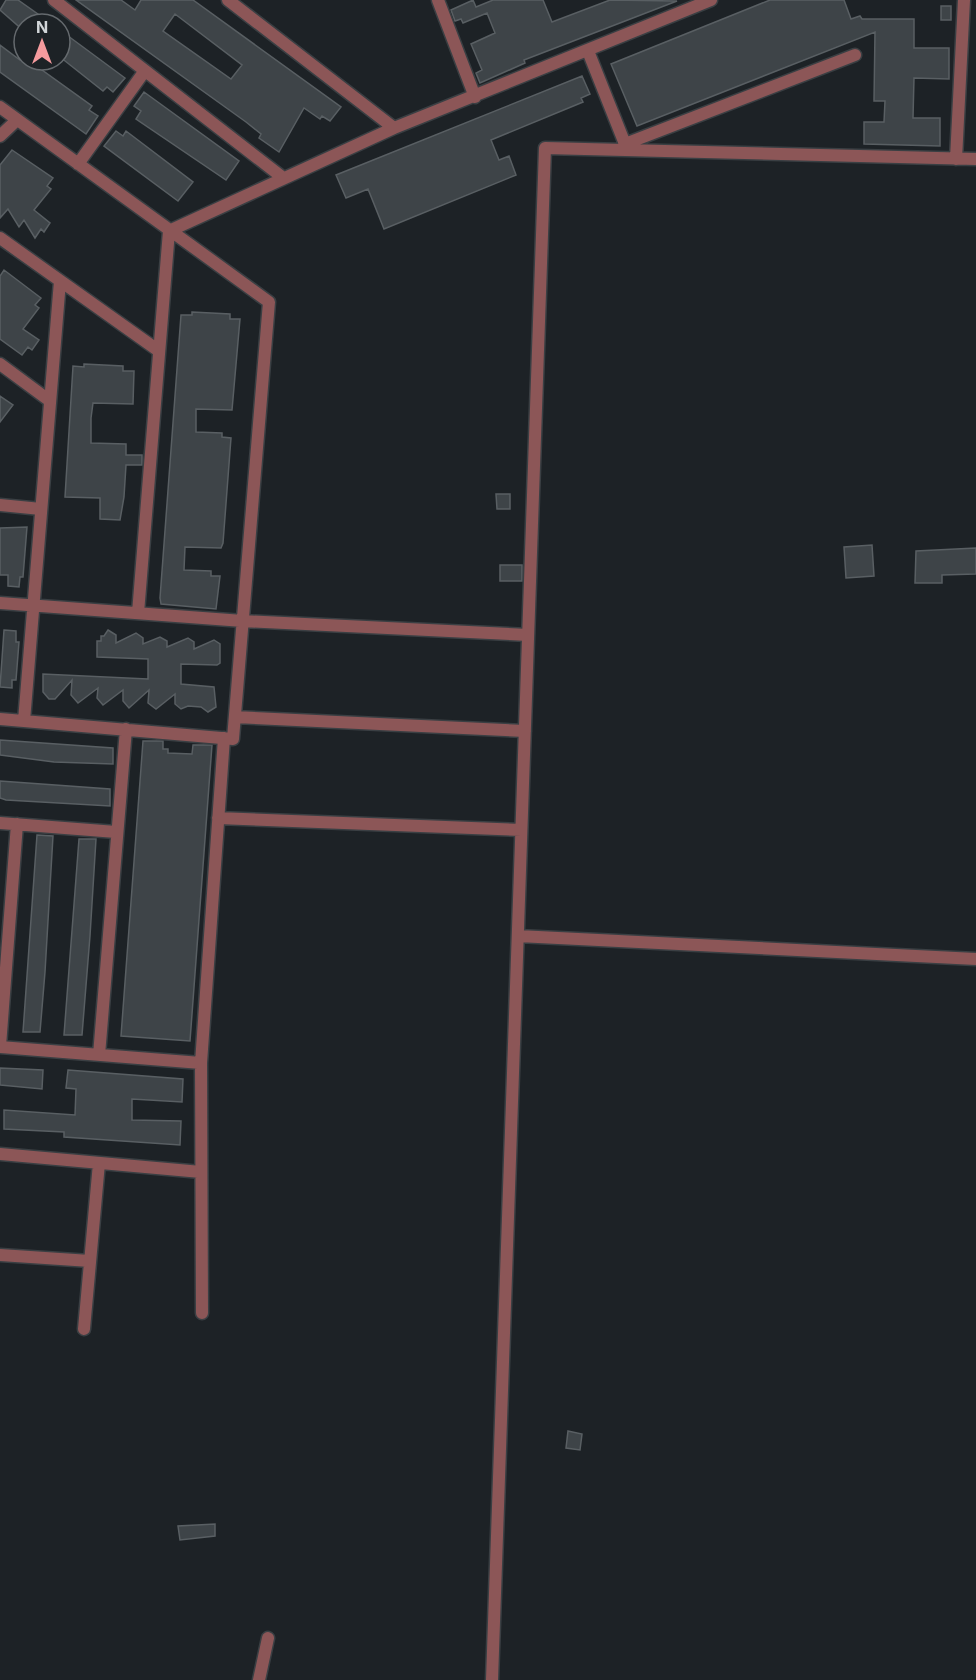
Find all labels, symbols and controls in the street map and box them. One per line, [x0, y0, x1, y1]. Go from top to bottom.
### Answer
north arrow [12, 12, 72, 72]
text: N [36, 17, 48, 37]

